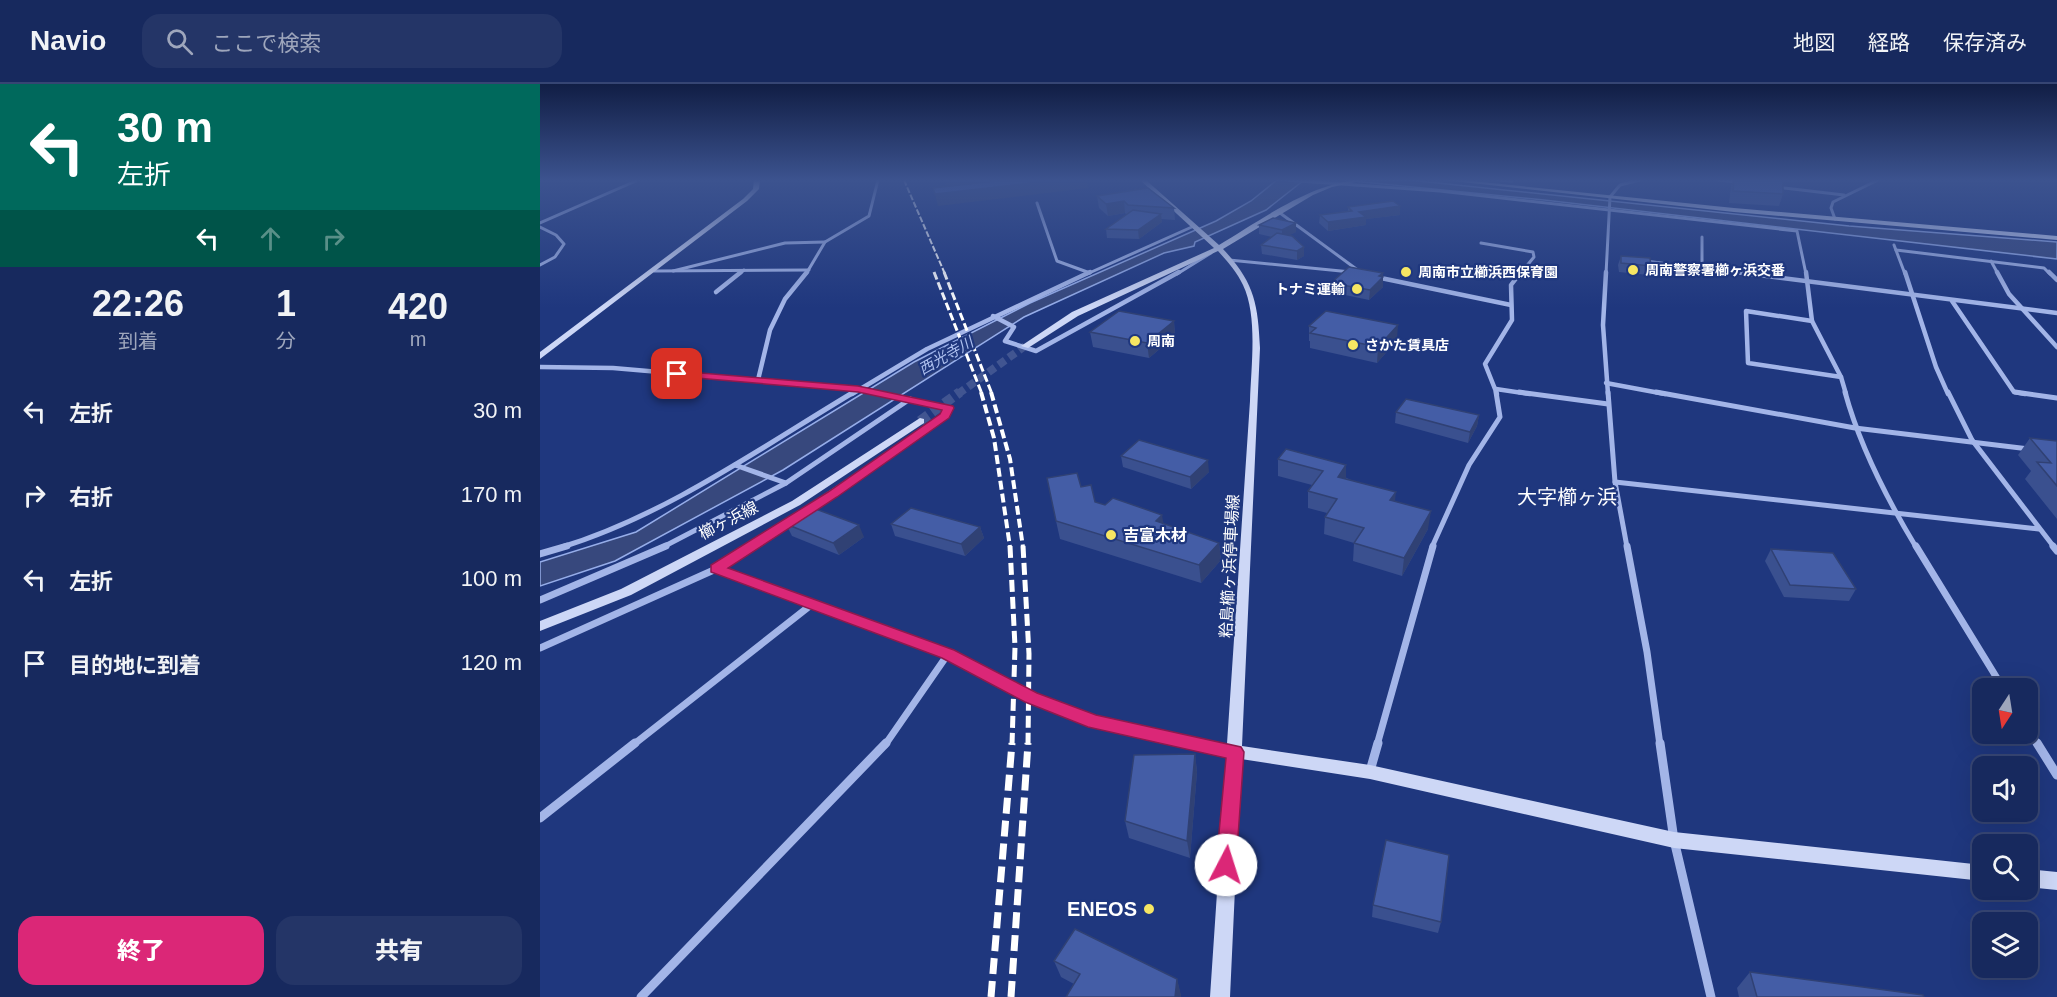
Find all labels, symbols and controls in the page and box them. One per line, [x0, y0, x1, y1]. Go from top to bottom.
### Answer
search box [142, 14, 562, 68]
text: Navio [30, 25, 106, 56]
icon: search [163, 25, 196, 58]
text: ここで検索 [211, 31, 321, 56]
text: 地図 [1793, 31, 1835, 54]
text: 経路 [1868, 31, 1910, 54]
text: 保存済み [1943, 31, 2027, 54]
text: 30 m [117, 104, 213, 151]
icon: left [18, 108, 96, 186]
text: 左折 [117, 160, 171, 190]
icon: left [191, 222, 224, 255]
icon: ahead [254, 222, 287, 255]
icon: right [317, 222, 350, 255]
place label: 周南警察署櫛ヶ浜交番 [1645, 262, 1785, 278]
marker: 周南警察署櫛ヶ浜交番 [1626, 263, 1640, 277]
place label: 周南市立櫛浜西保育園 [1418, 264, 1558, 280]
marker: 周南市立櫛浜西保育園 [1399, 265, 1413, 279]
place label: トナミ運輸 [1275, 281, 1345, 297]
marker: トナミ運輸 [1350, 282, 1364, 296]
text: 22:26 [92, 283, 184, 324]
text: 1 [276, 283, 296, 324]
text: 420 [388, 286, 448, 327]
text: m [410, 328, 426, 350]
text: 到着 [118, 330, 158, 352]
text: 分 [276, 330, 296, 352]
water label: 西光寺川 [916, 332, 978, 378]
place label: 周南 [1147, 333, 1175, 349]
marker: 周南 [1128, 334, 1142, 348]
place label: さかた賃具店 [1365, 337, 1449, 353]
marker: さかた賃具店 [1346, 338, 1360, 352]
pin [651, 348, 702, 399]
icon: arrive [660, 357, 693, 390]
icon: left [18, 395, 51, 428]
text: 30 m [473, 398, 522, 423]
text: 左折 [69, 401, 113, 426]
icon: right [18, 479, 51, 512]
text: 170 m [461, 482, 522, 507]
text: 右折 [69, 485, 113, 510]
district label: 大字櫛ヶ浜 [1517, 486, 1617, 508]
street label: 粭島櫛ヶ浜停車場線 [1217, 494, 1242, 638]
street label: 櫛ヶ浜線 [696, 498, 761, 543]
place label: 吉富木材 [1123, 526, 1187, 544]
marker: 吉富木材 [1104, 528, 1118, 542]
icon: left [18, 563, 51, 596]
text: 100 m [461, 566, 522, 591]
text: 左折 [69, 569, 113, 594]
icon: arrive [18, 647, 51, 680]
text: 120 m [461, 650, 522, 675]
text: 目的地に到着 [69, 653, 201, 678]
north arrow [1972, 678, 2038, 744]
map controls [1972, 678, 2038, 978]
button: sound [1972, 756, 2038, 822]
position arrow [1194, 833, 1258, 897]
button: search [1972, 834, 2038, 900]
place label: ENEOS [1067, 898, 1137, 920]
marker: ENEOS [1142, 902, 1156, 916]
button: layers [1972, 912, 2038, 978]
button: 終了 [18, 916, 264, 985]
button: 共有 [276, 916, 522, 985]

